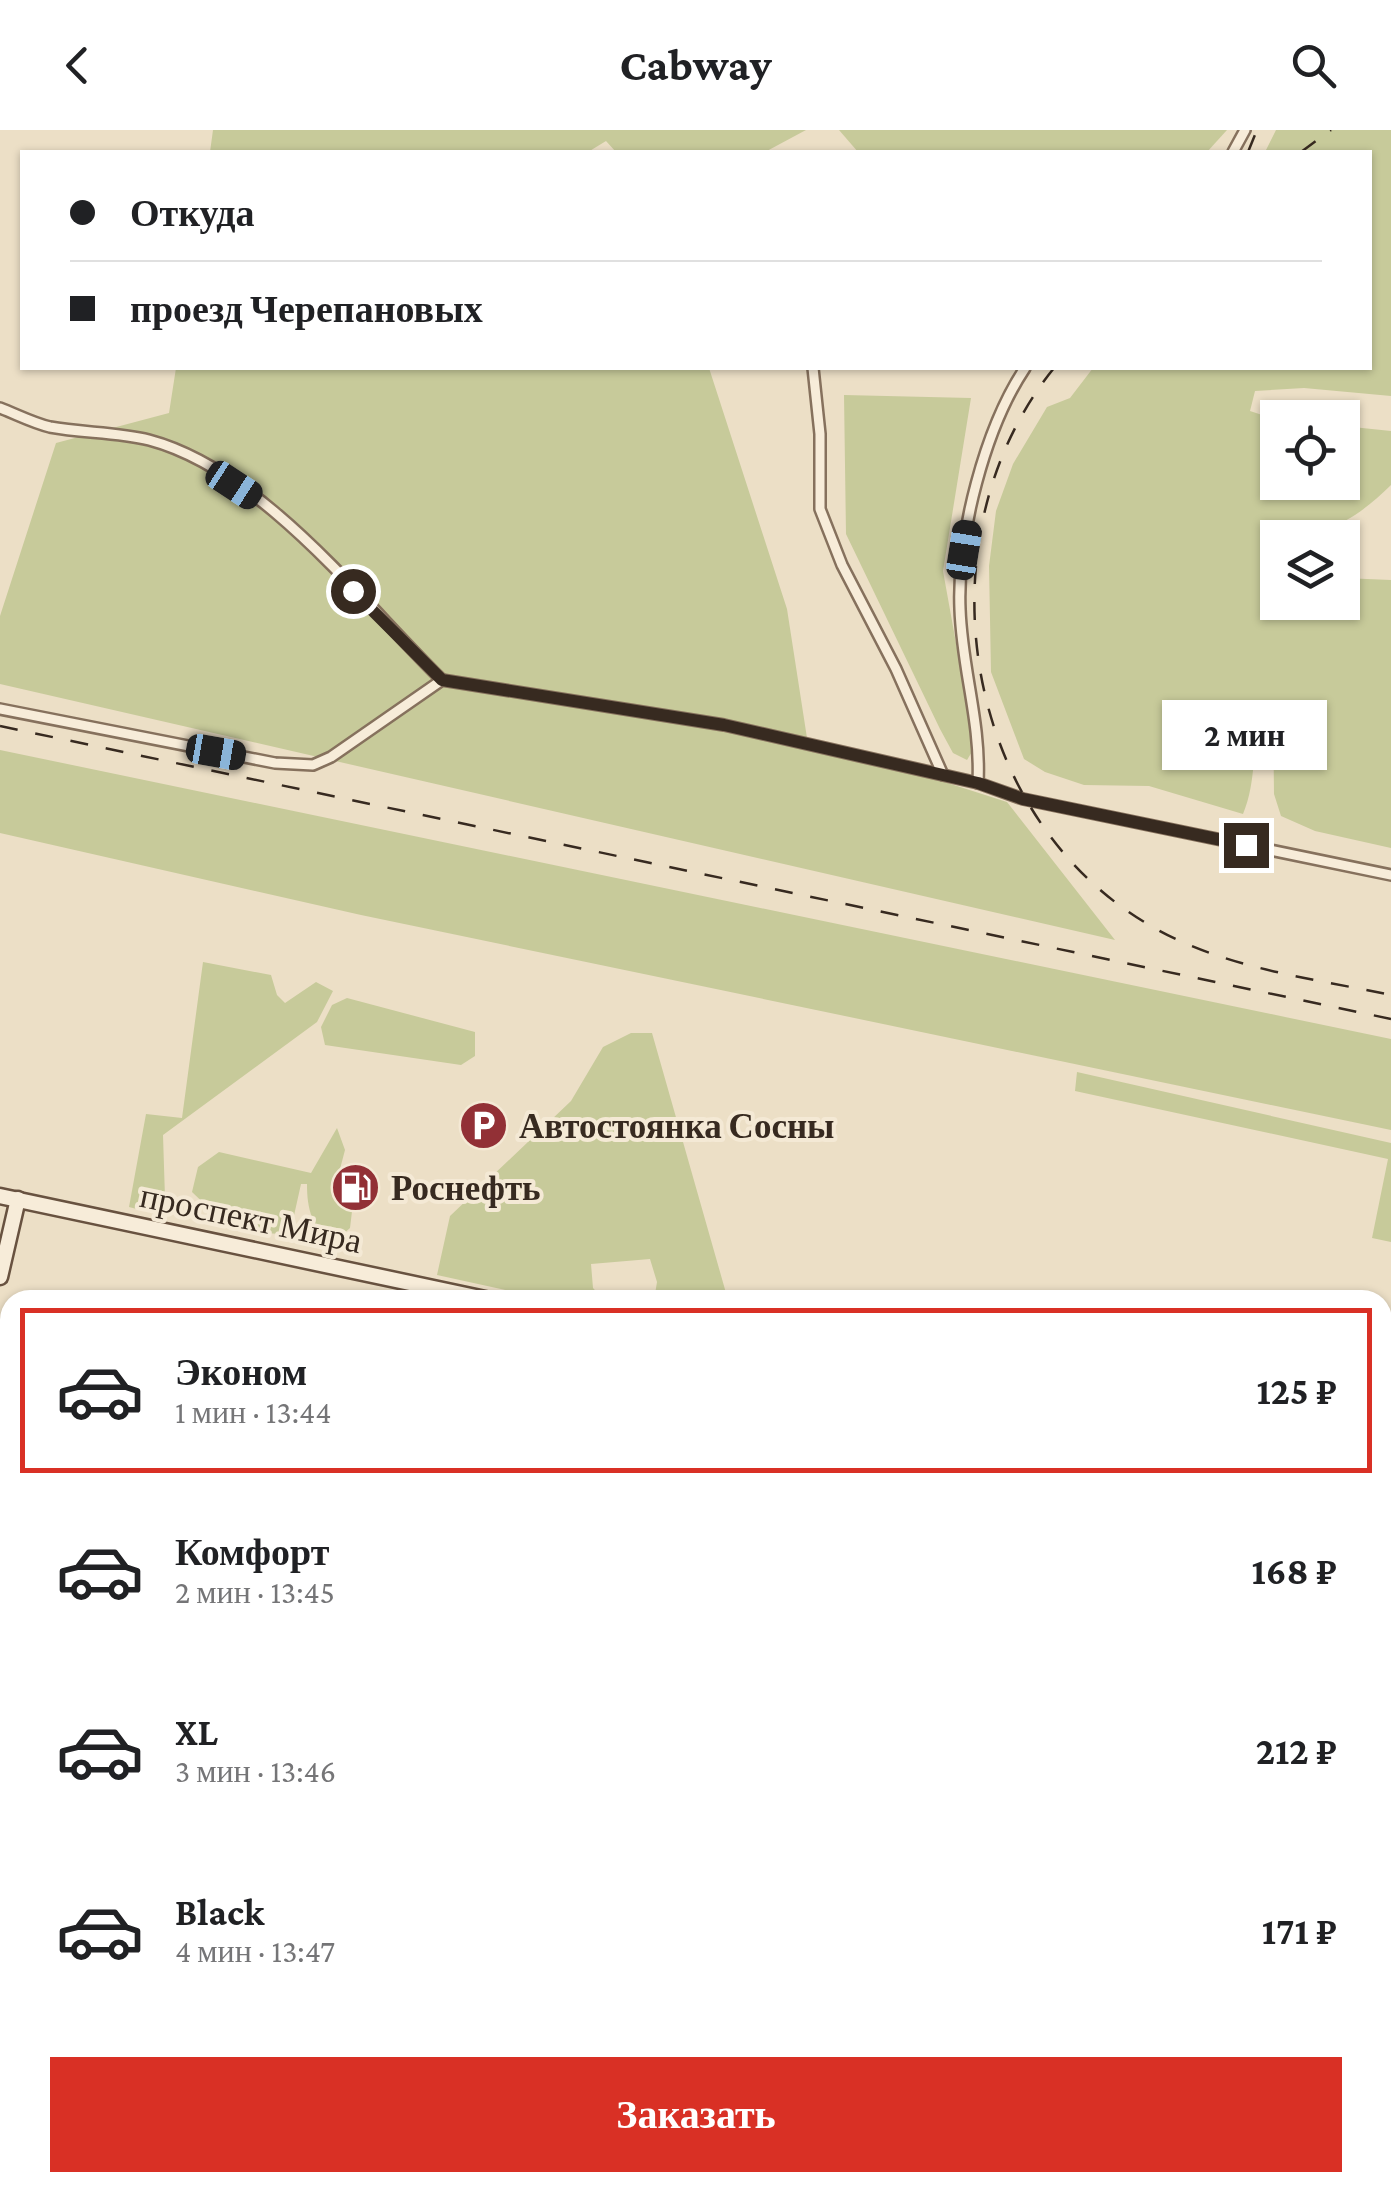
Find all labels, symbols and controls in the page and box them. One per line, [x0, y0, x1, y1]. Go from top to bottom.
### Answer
icon: back [50, 38, 105, 93]
icon: search [1286, 38, 1341, 93]
text: Cabway [619, 40, 772, 90]
text: Откуда [130, 192, 254, 234]
text: проезд Черепановых [130, 288, 483, 330]
map controls [1260, 400, 1360, 620]
button: locate [1260, 400, 1360, 500]
car [201, 456, 267, 514]
car [944, 518, 984, 582]
button: layers [1260, 520, 1360, 620]
route start [331, 569, 376, 614]
callout: 2 мин [1164, 700, 1328, 770]
text: 2 мин [1204, 717, 1285, 753]
car [184, 732, 248, 772]
route end [1224, 823, 1269, 868]
parking icon: Автостоянка Сосны [458, 1100, 510, 1152]
place label: Автостоянка Сосны [519, 1107, 834, 1146]
fuel station icon: Роснефть [330, 1162, 382, 1214]
place label: Роснефть [391, 1169, 541, 1208]
street label: проспект Мира [136, 1176, 366, 1261]
icon: car [55, 1346, 145, 1436]
text: Эконом [175, 1351, 307, 1393]
text: 125 ₽ [1256, 1370, 1337, 1412]
text: 1 мин · 13:44 [175, 1394, 332, 1430]
icon: car [55, 1526, 145, 1616]
text: Комфорт [175, 1531, 329, 1573]
text: 168 ₽ [1252, 1550, 1337, 1592]
text: 2 мин · 13:45 [175, 1574, 335, 1610]
icon: car [55, 1706, 145, 1796]
text: XL [175, 1711, 218, 1753]
text: 212 ₽ [1256, 1730, 1337, 1772]
text: 3 мин · 13:46 [175, 1753, 336, 1789]
icon: car [55, 1886, 145, 1976]
text: Black [175, 1891, 264, 1933]
text: 171 ₽ [1262, 1910, 1337, 1952]
text: 4 мин · 13:47 [175, 1933, 335, 1969]
button: Заказать [50, 2057, 1342, 2172]

